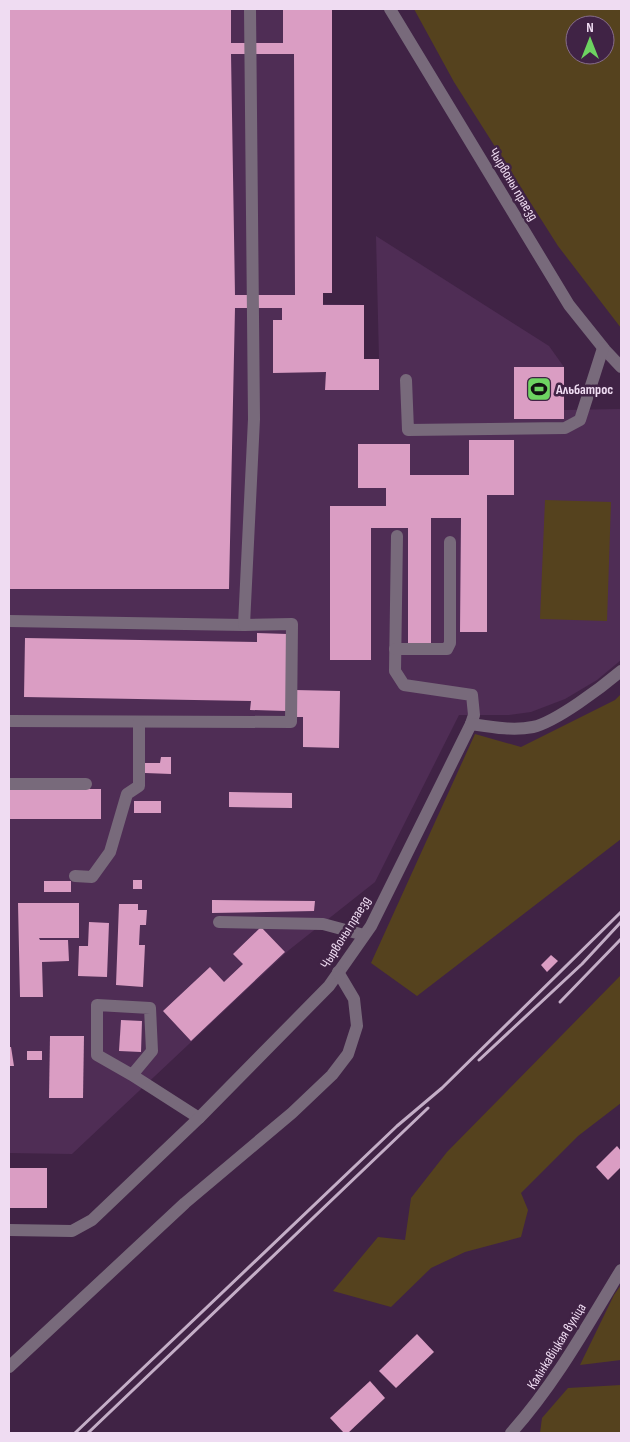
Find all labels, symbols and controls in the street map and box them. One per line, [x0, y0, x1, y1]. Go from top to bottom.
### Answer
north arrow [565, 15, 615, 65]
text: N [586, 19, 594, 36]
street label: Чырвоны праезд [485, 145, 542, 224]
sports icon: Альбатрос [526, 376, 552, 402]
place label: Альбатрос [555, 381, 613, 398]
street label: Чырвоны праезд [317, 893, 374, 972]
street label: Калінкавіцкая вуліца [523, 1300, 590, 1392]

